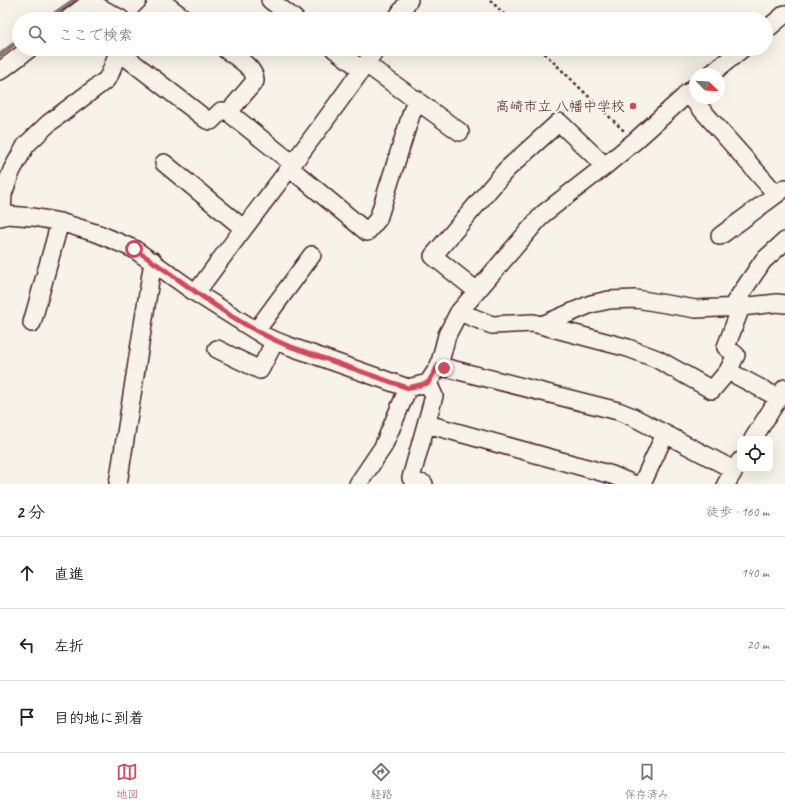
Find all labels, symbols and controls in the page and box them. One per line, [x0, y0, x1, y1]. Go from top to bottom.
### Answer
search box [12, 12, 773, 56]
icon: search [26, 23, 48, 45]
text: ここで検索 [58, 26, 133, 45]
north arrow [689, 68, 725, 104]
place label: 高崎市立 八幡中学校 [496, 98, 625, 115]
marker: 高崎市立 八幡中学校 [628, 101, 638, 111]
route start [125, 240, 143, 258]
route end [435, 359, 453, 377]
map controls [737, 436, 773, 472]
button: locate [737, 436, 773, 472]
text: 2 分 [16, 502, 45, 523]
text: 徒歩 · 160 m [706, 504, 769, 520]
icon: ahead [16, 562, 38, 584]
text: 直進 [54, 565, 84, 584]
text: 140 m [741, 565, 769, 581]
icon: left [16, 634, 38, 656]
text: 左折 [54, 637, 84, 656]
text: 20 m [747, 637, 769, 653]
icon: arrive [16, 706, 38, 728]
text: 目的地に到着 [54, 709, 144, 728]
tab: 地図 [116, 761, 138, 801]
tab: 経路 [370, 761, 392, 801]
tab: 保存済み [625, 761, 669, 801]

